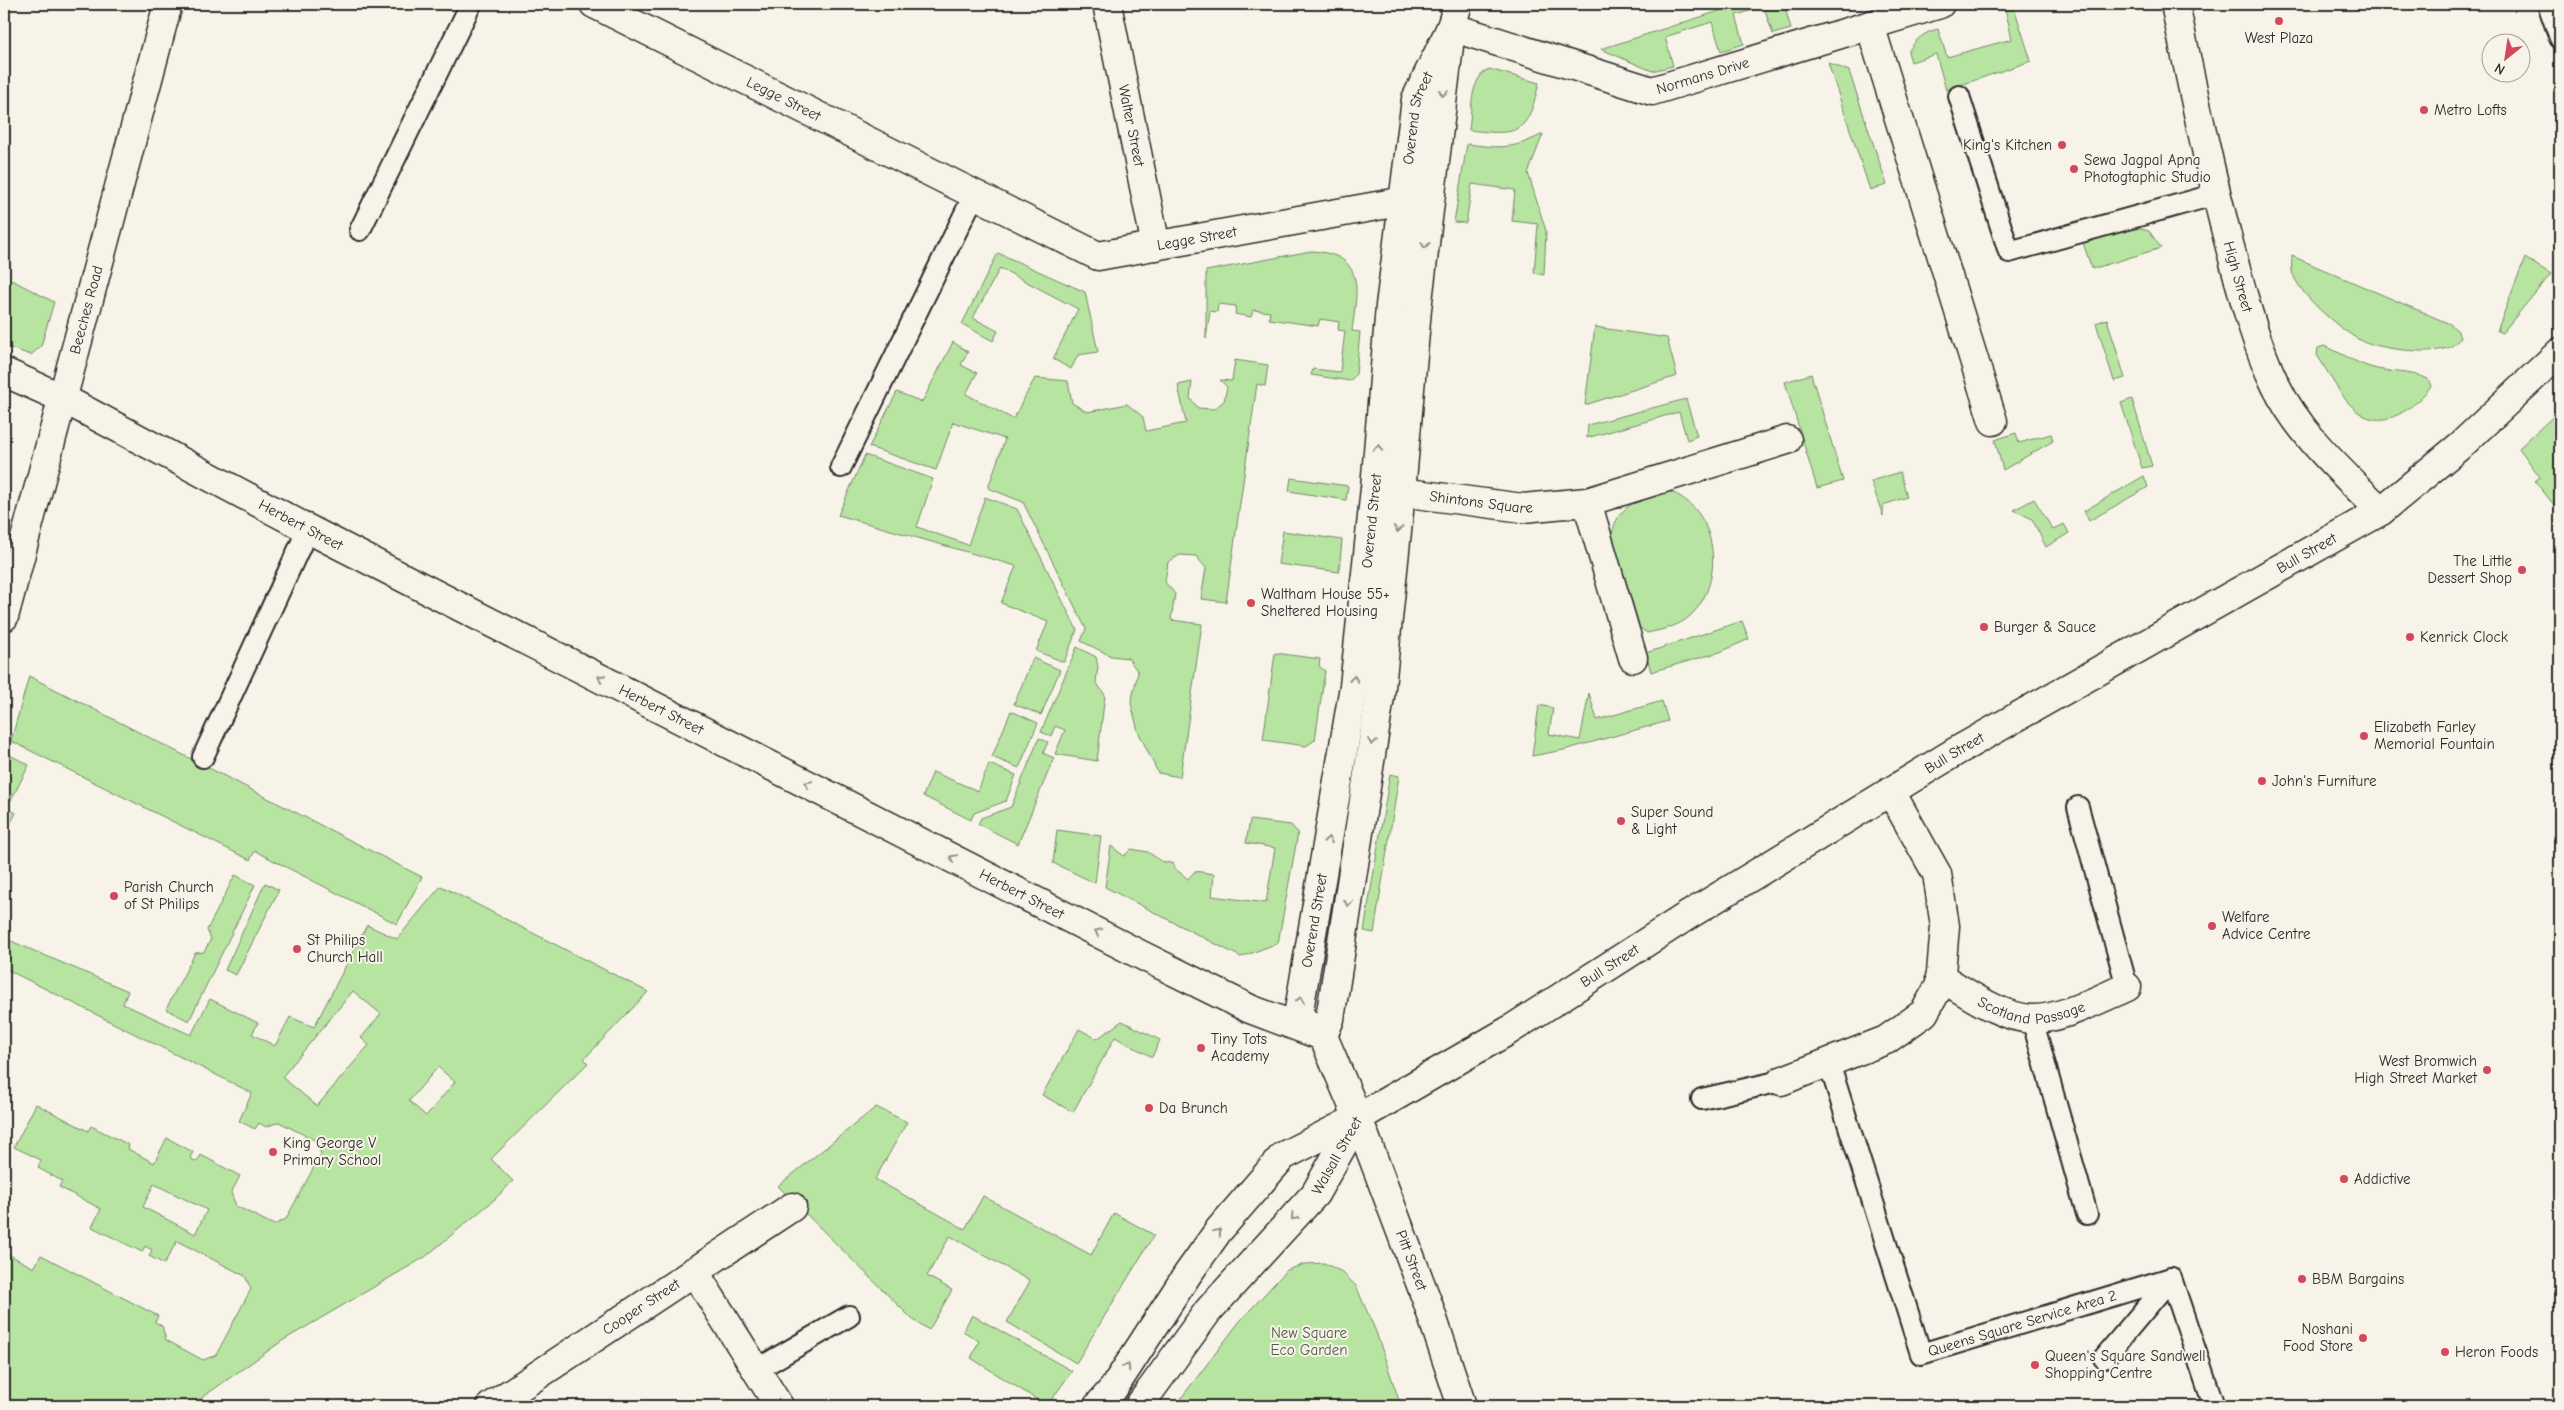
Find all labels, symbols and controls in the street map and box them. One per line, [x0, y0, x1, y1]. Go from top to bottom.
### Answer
marker: West Plaza [2273, 15, 2285, 27]
place label: West Plaza [2245, 29, 2313, 47]
north arrow [2482, 32, 2532, 82]
street label: Normans Drive [1654, 53, 1752, 98]
text: N [2492, 59, 2508, 78]
street label: Overend Street [1399, 68, 1437, 165]
street label: Legge Street [743, 73, 824, 125]
street label: Walter Street [1115, 83, 1149, 169]
one-way arrow [1438, 89, 1449, 97]
place label: Metro Lofts [2434, 101, 2507, 119]
marker: Metro Lofts [2418, 104, 2430, 116]
place label: King's Kitchen [1963, 136, 2052, 154]
marker: King's Kitchen [2056, 139, 2068, 151]
place label: Sewa Jagpal Apna Photogtaphic Studio [2084, 151, 2211, 186]
marker: Sewa Jagpal Apna Photogtaphic Studio [2068, 163, 2080, 175]
street label: Legge Street [1156, 222, 1239, 254]
street label: High Street [2220, 239, 2257, 315]
one-way arrow [1420, 241, 1431, 249]
street label: Beeches Road [66, 264, 107, 356]
one-way arrow [1373, 444, 1384, 452]
street label: Overend Street [1358, 472, 1385, 569]
street label: Shintons Square [1428, 487, 1534, 517]
street label: Herbert Street [256, 495, 347, 555]
one-way arrow [1393, 525, 1404, 533]
street label: Bull Street [2273, 529, 2340, 577]
place label: The Little Dessert Shop [2428, 552, 2512, 587]
marker: The Little Dessert Shop [2516, 564, 2528, 576]
place label: Waltham House 55+ Sheltered Housing [1261, 585, 1390, 620]
marker: Waltham House 55+ Sheltered Housing [1245, 597, 1257, 609]
place label: Burger & Sauce [1994, 618, 2096, 636]
marker: Burger & Sauce [1978, 621, 1990, 633]
place label: Kenrick Clock [2420, 628, 2509, 646]
marker: Kenrick Clock [2404, 631, 2416, 643]
one-way arrow [597, 674, 606, 684]
one-way arrow [1348, 675, 1359, 683]
street label: Herbert Street [616, 681, 707, 739]
place label: Elizabeth Farley Memorial Fountain [2374, 718, 2495, 753]
street label: Bull Street [1921, 728, 1988, 778]
marker: Elizabeth Farley Memorial Fountain [2358, 730, 2370, 742]
one-way arrow [1368, 738, 1378, 746]
place label: John's Furniture [2272, 772, 2377, 790]
marker: John's Furniture [2256, 775, 2268, 787]
one-way arrow [805, 780, 814, 790]
place label: Super Sound & Light [1631, 803, 1714, 838]
marker: Super Sound & Light [1615, 815, 1627, 827]
one-way arrow [1322, 835, 1332, 844]
one-way arrow [949, 854, 958, 864]
street label: Herbert Street [976, 865, 1068, 923]
street label: Overend Street [1297, 871, 1331, 969]
place label: Parish Church of St Philips [124, 878, 214, 913]
marker: Parish Church of St Philips [108, 890, 120, 902]
one-way arrow [1343, 898, 1353, 907]
place label: Welfare Advice Centre [2222, 908, 2311, 943]
marker: Welfare Advice Centre [2206, 920, 2218, 932]
one-way arrow [1094, 928, 1103, 938]
place label: St Philips Church Hall [307, 931, 383, 966]
street label: Bull Street [1577, 940, 1643, 991]
marker: St Philips Church Hall [291, 943, 303, 955]
street label: Scotland Passage [1975, 993, 2088, 1028]
one-way arrow [1295, 995, 1305, 1004]
place label: Tiny Tots Academy [1211, 1030, 1270, 1065]
marker: Tiny Tots Academy [1195, 1042, 1207, 1054]
place label: West Bromwich High Street Market [2354, 1052, 2478, 1087]
marker: West Bromwich High Street Market [2481, 1064, 2493, 1076]
place label: Da Brunch [1159, 1099, 1228, 1117]
marker: Da Brunch [1143, 1102, 1155, 1114]
street label: Walsall Street [1308, 1113, 1366, 1198]
place label: King George V Primary School [283, 1134, 381, 1169]
marker: King George V Primary School [267, 1146, 279, 1158]
place label: Addictive [2354, 1170, 2411, 1188]
marker: Addictive [2338, 1173, 2350, 1185]
one-way arrow [1291, 1212, 1300, 1221]
street label: Pitt Street [1392, 1228, 1431, 1294]
one-way arrow [1212, 1229, 1220, 1238]
place label: BBM Bargains [2312, 1270, 2404, 1288]
marker: BBM Bargains [2296, 1273, 2308, 1285]
street label: Cooper Street [599, 1274, 684, 1339]
street label: Queens Square Service Area 2 [1926, 1286, 2119, 1360]
place label: Noshani Food Store [2283, 1320, 2353, 1355]
park label: New Square Eco Garden [1271, 1324, 1347, 1359]
marker: Noshani Food Store [2357, 1332, 2369, 1344]
place label: Heron Foods [2455, 1343, 2538, 1361]
marker: Heron Foods [2439, 1346, 2451, 1358]
place label: Queen's Square Sandwell Shopping Centre [2045, 1347, 2205, 1382]
marker: Queen's Square Sandwell Shopping Centre [2029, 1359, 2041, 1371]
one-way arrow [1121, 1363, 1130, 1373]

